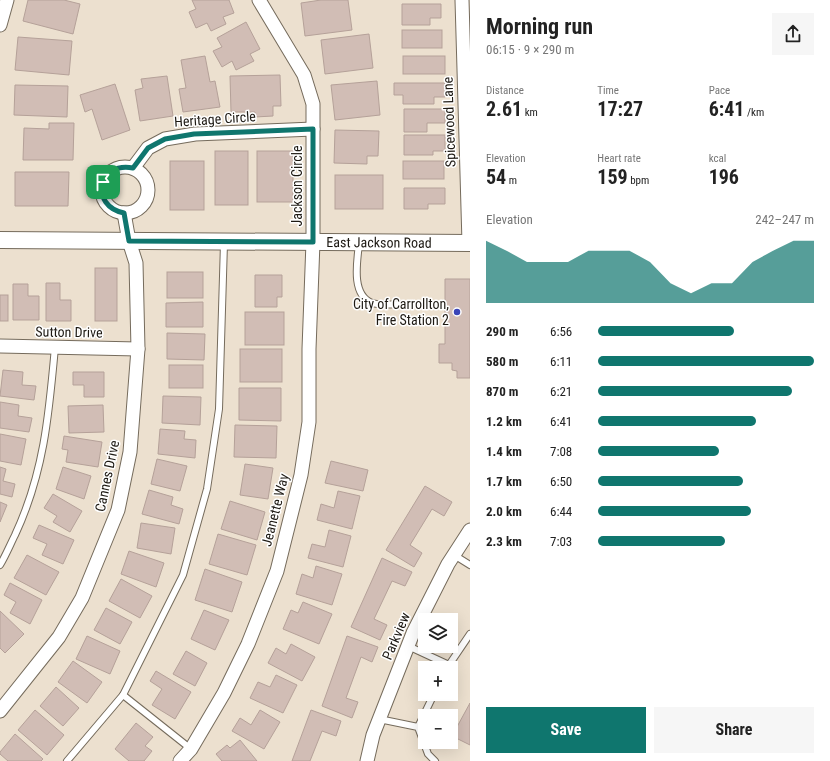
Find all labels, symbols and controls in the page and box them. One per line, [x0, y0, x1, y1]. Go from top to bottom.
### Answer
button: share [772, 13, 814, 55]
text: Morning run [486, 14, 593, 39]
text: 06:15 · 9 × 290 m [486, 42, 574, 57]
street label: Spicewood Lane [439, 76, 459, 167]
text: Distance [486, 84, 524, 97]
text: Time [597, 84, 619, 97]
text: Pace [709, 84, 730, 97]
text: 2.61 [486, 97, 522, 121]
text: 17:27 [597, 97, 643, 121]
text: 6:41 [709, 97, 744, 121]
text: km [522, 106, 538, 119]
text: /km [744, 106, 764, 119]
street label: Heritage Circle [174, 108, 257, 130]
street label: Jackson Circle [289, 145, 305, 227]
text: Elevation [486, 152, 526, 165]
text: Heart rate [597, 152, 641, 165]
text: kcal [709, 152, 726, 165]
pin [86, 165, 120, 199]
text: 54 [486, 165, 506, 189]
text: 159 [597, 165, 628, 189]
text: 196 [709, 165, 739, 189]
icon: arrive [92, 171, 114, 193]
text: m [506, 174, 517, 187]
text: bpm [628, 174, 649, 187]
text: Elevation [486, 212, 533, 227]
text: 242–247 m [755, 212, 814, 227]
street label: East Jackson Road [326, 234, 432, 251]
place label: City of Carrollton, Fire Station 2 [353, 296, 449, 328]
marker: City of Carrollton, Fire Station 2 [452, 307, 462, 317]
street label: Sutton Drive [35, 323, 103, 341]
text: 290 m [486, 324, 518, 339]
text: 6:56 [550, 324, 572, 339]
text: 580 m [486, 354, 518, 369]
text: 6:11 [550, 354, 572, 369]
text: 870 m [486, 384, 518, 399]
text: 6:21 [550, 384, 572, 399]
text: 1.2 km [486, 414, 522, 429]
text: 6:41 [550, 414, 572, 429]
street label: Cannes Drive [92, 439, 122, 513]
text: 1.4 km [486, 444, 522, 459]
text: 7:08 [550, 444, 572, 459]
street label: Jeanette Way [258, 472, 292, 548]
text: 1.7 km [486, 474, 522, 489]
text: 6:50 [550, 474, 572, 489]
text: 2.0 km [486, 504, 522, 519]
text: 6:44 [550, 504, 572, 519]
text: 2.3 km [486, 534, 522, 549]
text: 7:03 [550, 534, 572, 549]
street label: Parkview [379, 610, 413, 662]
map controls [418, 613, 458, 749]
button: layers [418, 613, 458, 653]
button: + [418, 661, 458, 701]
button: Save [486, 707, 646, 753]
button: Share [654, 707, 814, 753]
button: − [418, 709, 458, 749]

